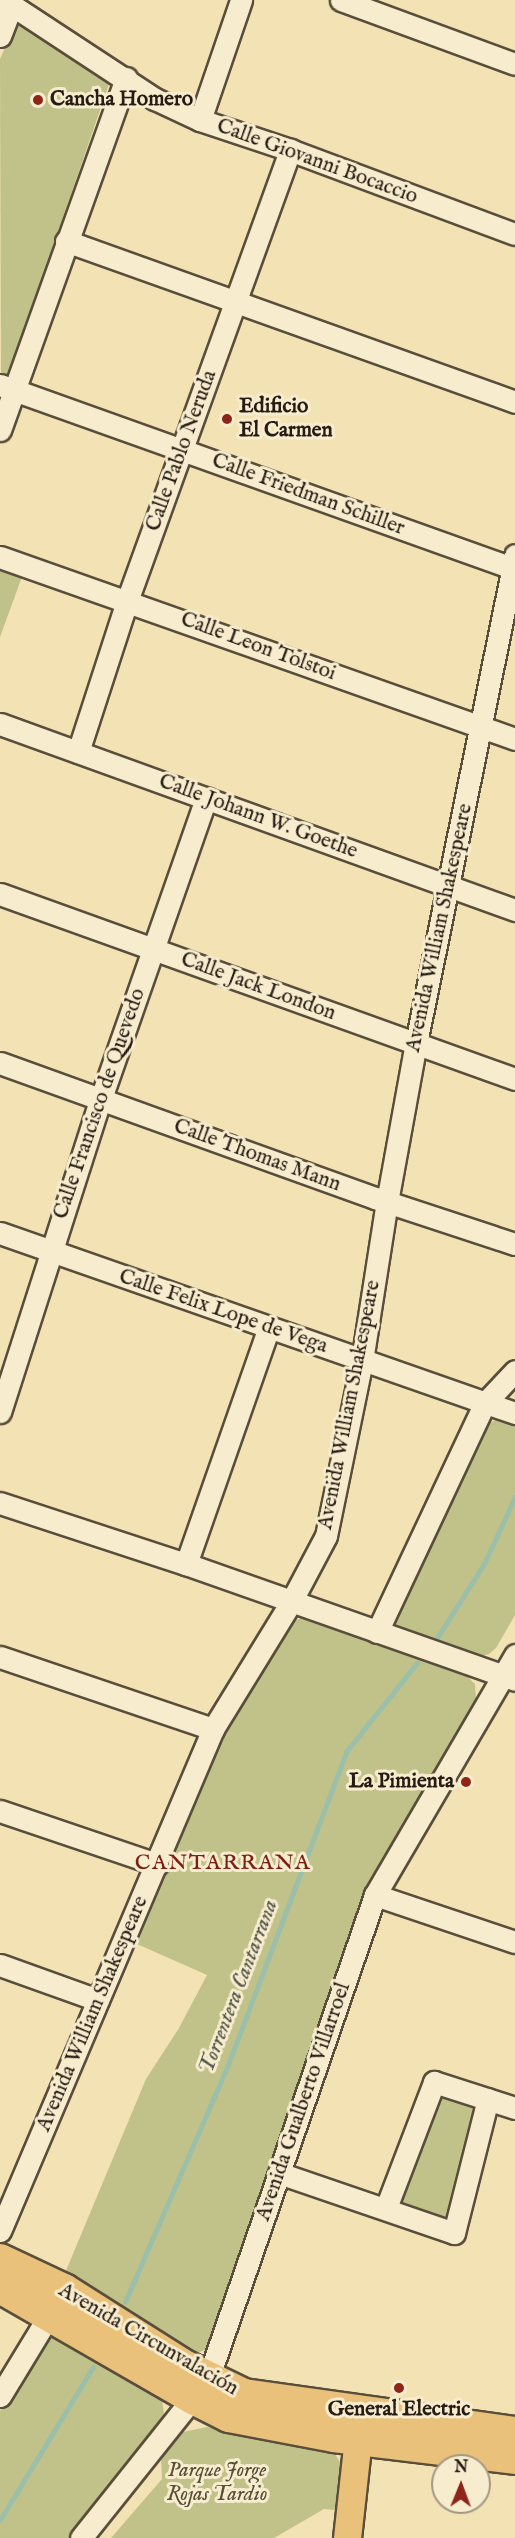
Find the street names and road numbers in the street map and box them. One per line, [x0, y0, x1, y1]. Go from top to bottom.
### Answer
street label: Calle Giovanni Bocaccio [213, 114, 421, 210]
street label: Calle Pablo Neruda [141, 367, 223, 535]
street label: Calle Friedman Schiller [208, 448, 408, 542]
street label: Calle Leon Tolstoi [177, 607, 339, 687]
street label: Calle Johann W. Goethe [155, 769, 361, 865]
street label: Avenida William Shakespeare [401, 801, 479, 1055]
street label: Calle Jack London [177, 947, 339, 1027]
street label: Calle Francisco de Quevedo [49, 985, 151, 1223]
street label: Calle Thomas Mann [170, 1114, 344, 1198]
street label: Calle Felix Lope de Vega [115, 1264, 331, 1360]
street label: Avenida William Shakespeare [313, 1278, 387, 1532]
street label: Avenida William Shakespeare [32, 1892, 154, 2136]
street label: Avenida Gualberto Villarroel [251, 1980, 357, 2224]
street label: Avenida Circunvalación [54, 2278, 242, 2402]

